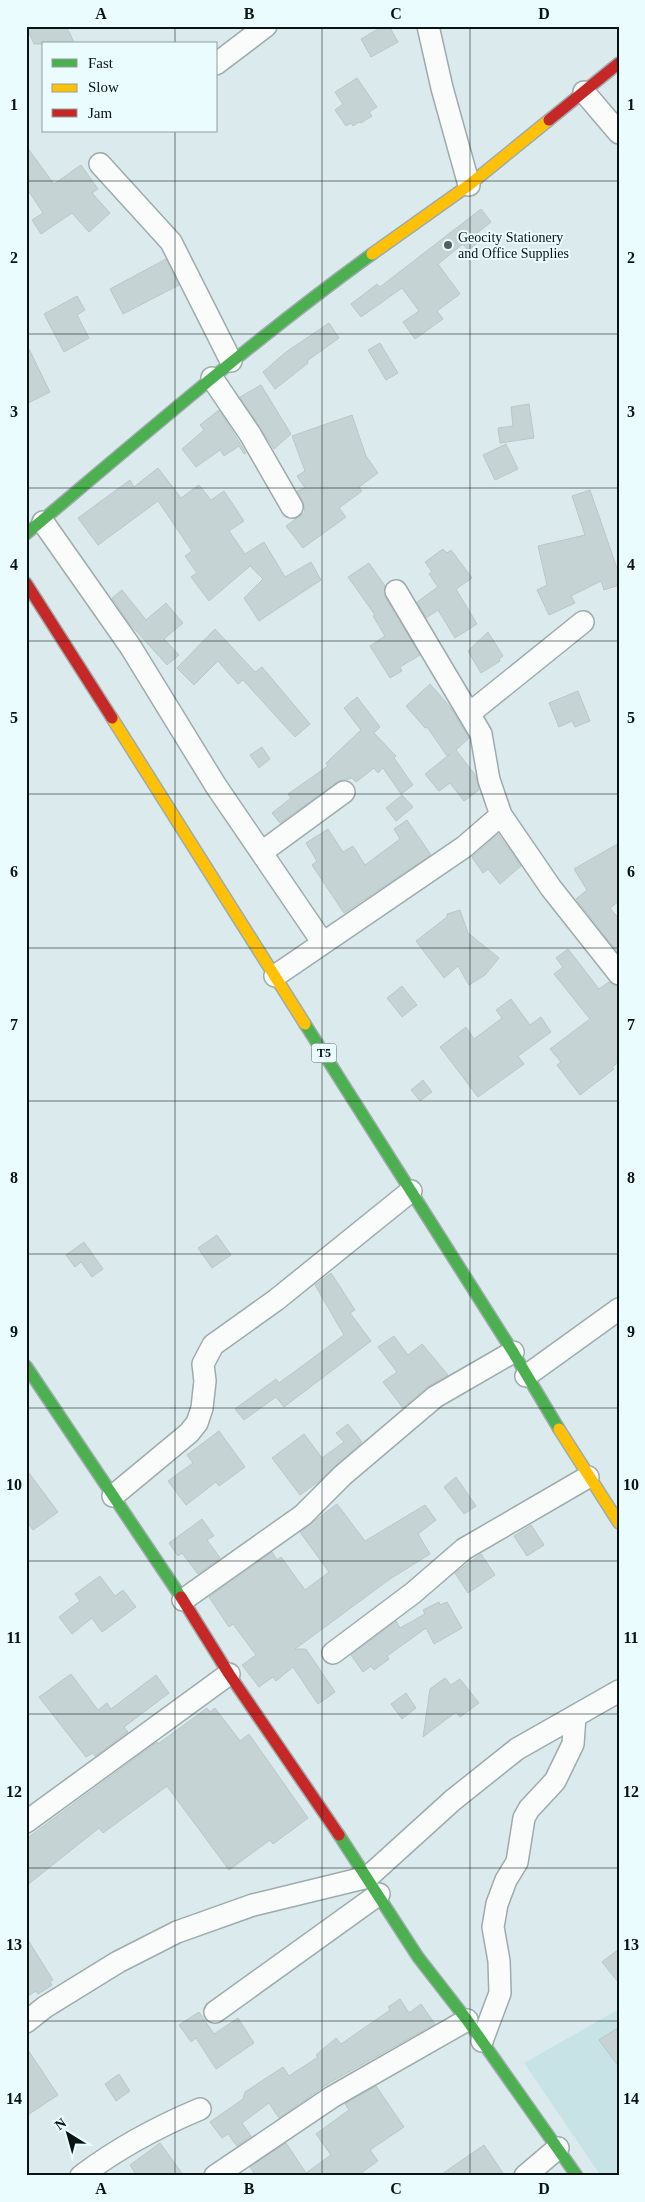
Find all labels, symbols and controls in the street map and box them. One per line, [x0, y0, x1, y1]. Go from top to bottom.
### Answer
text: A [95, 5, 107, 22]
text: B [244, 5, 255, 22]
text: C [390, 5, 402, 22]
text: D [538, 5, 550, 22]
legend [42, 42, 218, 132]
text: Fast [88, 55, 114, 71]
text: Slow [88, 79, 119, 95]
text: 1 [10, 96, 18, 113]
text: 1 [627, 96, 635, 113]
text: Jam [88, 105, 112, 121]
place label: Geocity Stationery and Office Supplies [458, 230, 569, 261]
marker: Geocity Stationery and Office Supplies [442, 239, 454, 251]
text: 2 [10, 249, 18, 266]
text: 2 [627, 249, 635, 266]
text: 3 [10, 403, 18, 420]
text: 3 [627, 403, 635, 420]
text: 4 [10, 556, 18, 573]
text: 4 [627, 556, 635, 573]
text: 5 [10, 709, 18, 726]
text: 5 [627, 709, 635, 726]
text: 6 [10, 863, 18, 880]
text: 6 [627, 863, 635, 880]
text: 7 [10, 1016, 18, 1033]
text: 7 [627, 1016, 635, 1033]
road number: T5 [312, 1044, 336, 1062]
text: 8 [10, 1169, 18, 1186]
text: 8 [627, 1169, 635, 1186]
text: 9 [10, 1323, 18, 1340]
text: 9 [627, 1323, 635, 1340]
text: 10 [6, 1476, 22, 1493]
text: 10 [623, 1476, 639, 1493]
text: 11 [6, 1629, 22, 1646]
text: 11 [623, 1629, 639, 1646]
text: 12 [6, 1783, 22, 1800]
text: 12 [623, 1783, 639, 1800]
text: 13 [6, 1936, 22, 1953]
text: 13 [623, 1936, 639, 1953]
text: 14 [6, 2090, 22, 2107]
text: 14 [623, 2090, 639, 2107]
north arrow [42, 2110, 92, 2160]
text: N [52, 2115, 69, 2133]
text: A [95, 2180, 107, 2197]
text: B [244, 2180, 255, 2197]
text: C [390, 2180, 402, 2197]
text: D [538, 2180, 550, 2197]

